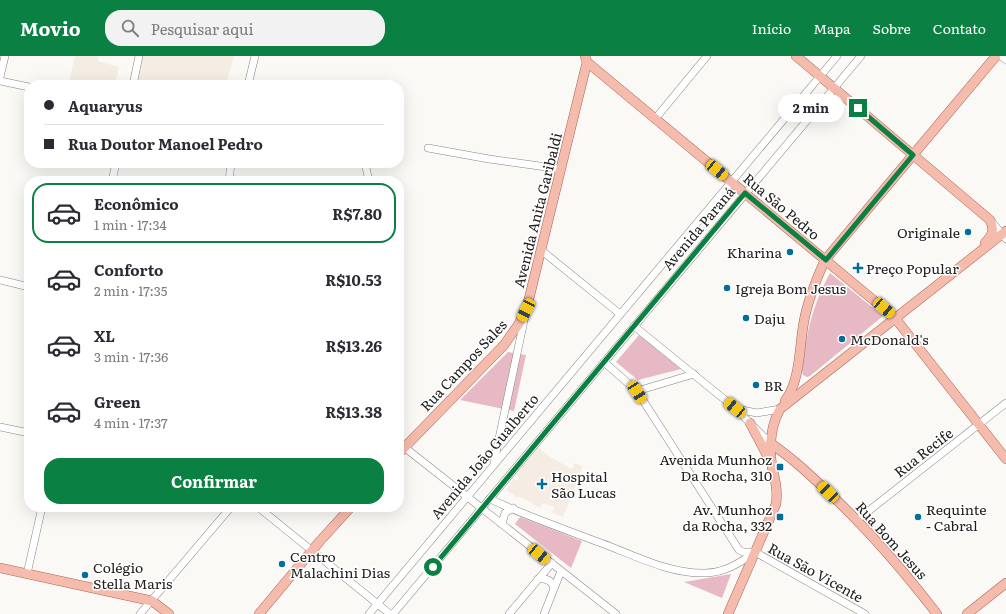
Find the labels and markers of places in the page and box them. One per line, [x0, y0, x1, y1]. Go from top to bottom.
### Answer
place label: Originale [897, 222, 960, 242]
marker: Originale [963, 227, 973, 237]
place label: Kharina [727, 242, 782, 262]
marker: Kharina [785, 247, 795, 257]
place label: Preço Popular [866, 258, 959, 278]
marker: Preço Popular [853, 263, 863, 273]
place label: Igreja Bom Jesus [735, 278, 846, 298]
marker: Igreja Bom Jesus [722, 283, 732, 293]
place label: Daju [754, 308, 785, 328]
marker: Daju [741, 313, 751, 323]
place label: McDonald's [850, 329, 929, 349]
marker: McDonald's [837, 334, 847, 344]
place label: BR [764, 375, 783, 395]
marker: BR [751, 380, 761, 390]
place label: Avenida Munhoz Da Rocha, 310 [659, 449, 772, 485]
marker: Avenida Munhoz Da Rocha, 310 [775, 462, 785, 472]
place label: Hospital São Lucas [551, 466, 616, 502]
marker: Hospital São Lucas [536, 478, 548, 490]
place label: Av. Munhoz da Rocha, 332 [683, 499, 772, 535]
place label: Requinte - Cabral [926, 499, 987, 535]
marker: Av. Munhoz da Rocha, 332 [775, 512, 785, 522]
marker: Requinte - Cabral [913, 512, 923, 522]
place label: Centro Malachini Dias [290, 546, 390, 582]
place label: Colégio Stella Maris [93, 557, 172, 593]
marker: Centro Malachini Dias [277, 559, 287, 569]
marker: Colégio Stella Maris [80, 570, 90, 580]

